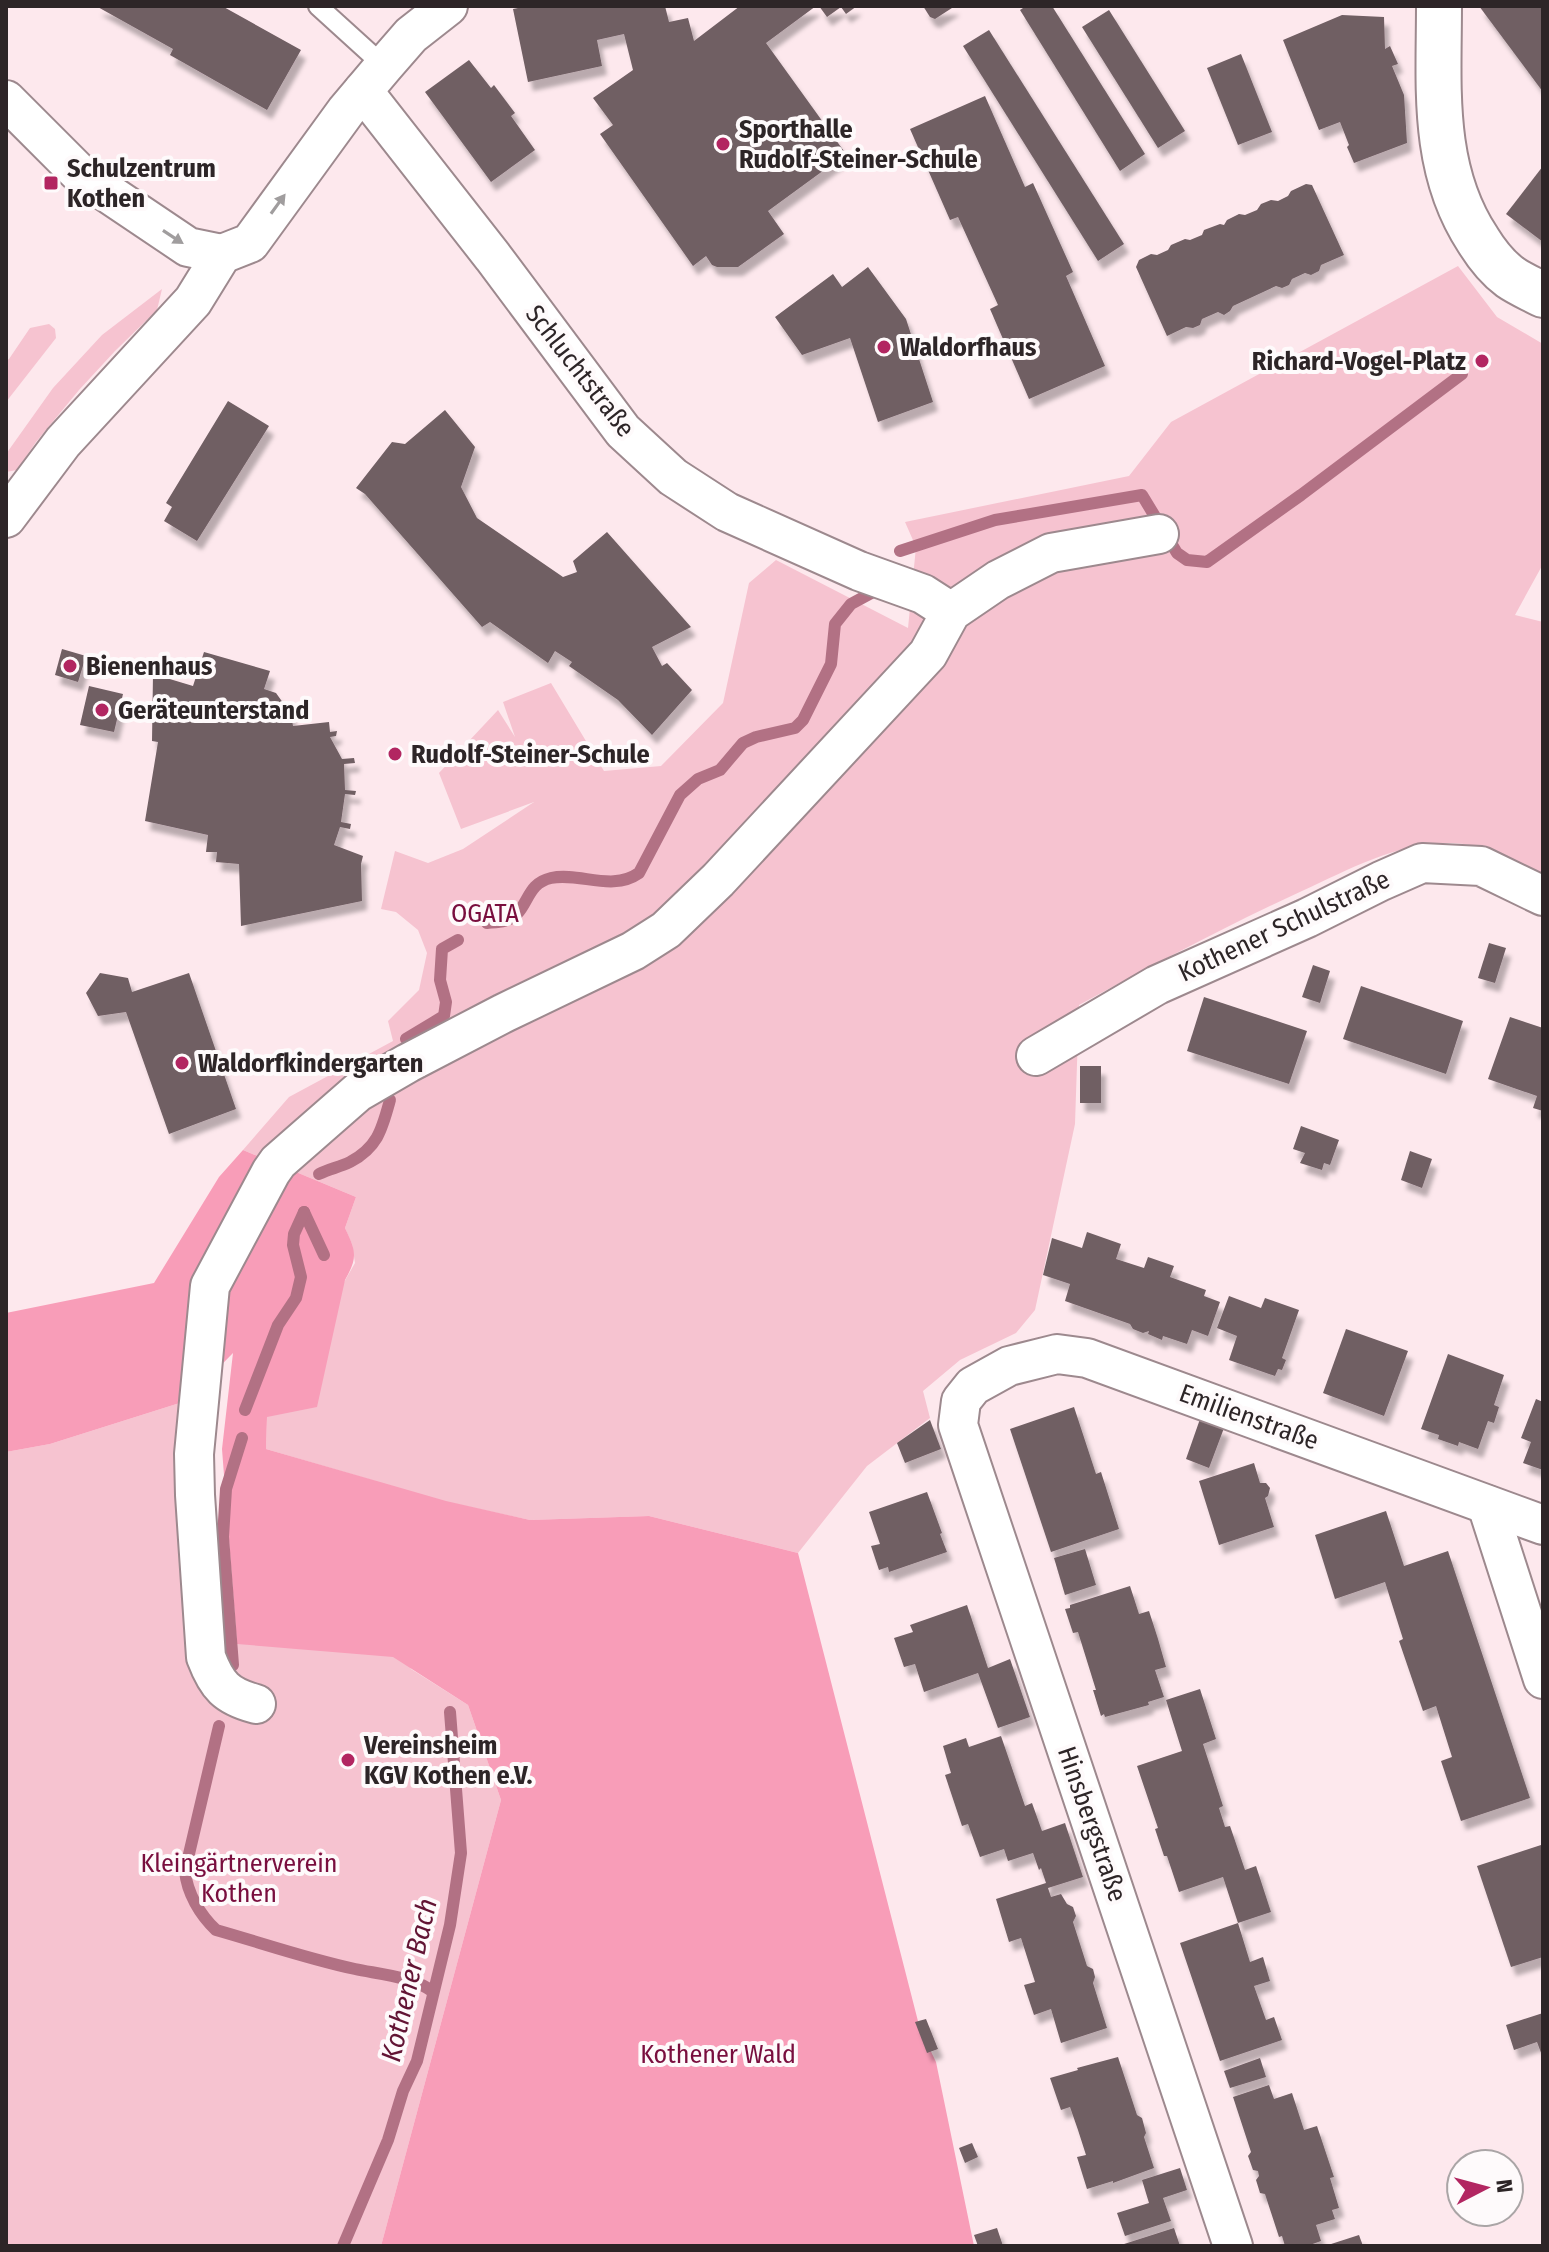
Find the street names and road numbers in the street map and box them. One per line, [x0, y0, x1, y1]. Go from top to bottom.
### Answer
street label: Schluchtstraße [519, 299, 641, 443]
street label: Kothener Schulstraße [1173, 863, 1395, 989]
street label: Emilienstraße [1175, 1377, 1323, 1457]
street label: Hinsbergstraße [1051, 1742, 1133, 1906]

